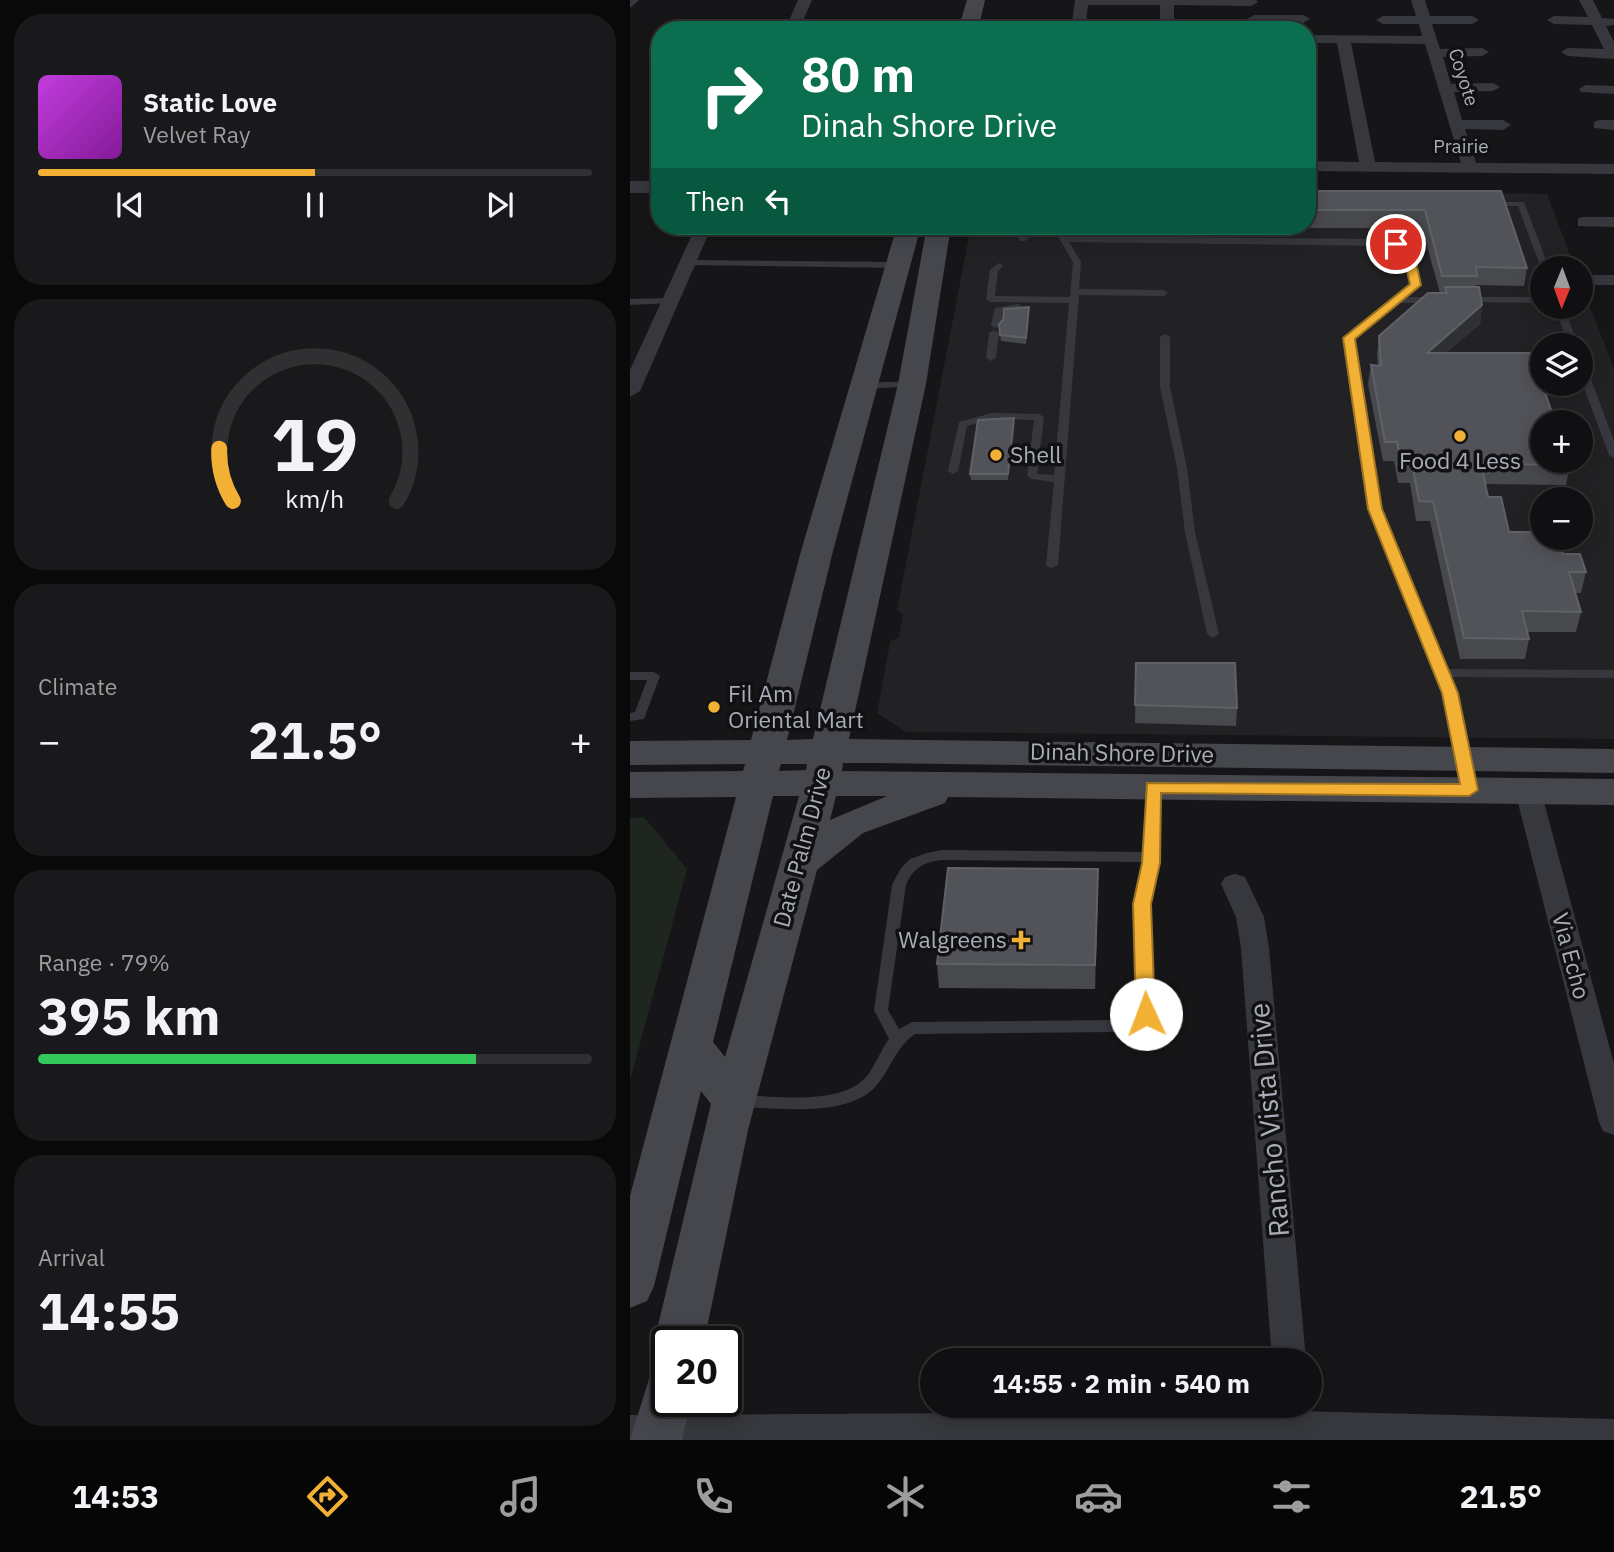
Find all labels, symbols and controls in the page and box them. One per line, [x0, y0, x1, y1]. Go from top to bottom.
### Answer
text: 80 m [801, 42, 915, 105]
street label: Coyote [1443, 45, 1485, 109]
icon: right [686, 49, 777, 140]
text: Static Love [143, 85, 277, 119]
text: Dinah Shore Drive [801, 104, 1057, 146]
text: Velvet Ray [143, 119, 250, 149]
street label: Prairie [1433, 134, 1489, 158]
icon: left [759, 182, 797, 220]
text: Then [686, 184, 745, 218]
icon: previous [111, 186, 149, 224]
icon: pause [296, 186, 334, 224]
icon: next [481, 186, 519, 224]
pin [1366, 214, 1426, 274]
icon: arrive [1377, 225, 1415, 263]
north arrow [1530, 256, 1592, 318]
map controls [1530, 256, 1593, 550]
button: layers [1530, 333, 1593, 396]
text: 19 [271, 396, 359, 491]
button: + [1530, 410, 1593, 473]
marker: Food 4 Less [1452, 428, 1468, 444]
place label: Shell [1010, 439, 1061, 469]
place label: Food 4 Less [1399, 445, 1521, 475]
marker: Shell [988, 447, 1004, 463]
text: km/h [286, 482, 344, 515]
button: − [1530, 487, 1593, 550]
text: Climate [38, 671, 117, 701]
place label: Fil Am Oriental Mart [728, 678, 864, 734]
marker: Fil Am Oriental Mart [706, 699, 722, 715]
text: 21.5° [248, 706, 382, 773]
text: − [38, 716, 61, 765]
text: + [569, 716, 592, 765]
street label: Dinah Shore Drive [1030, 735, 1214, 769]
street label: Date Palm Drive [765, 763, 837, 930]
street label: Via Echo [1546, 909, 1598, 1002]
place label: Walgreens [898, 924, 1007, 954]
marker: Walgreens [1013, 932, 1029, 948]
text: Range · 79% [38, 947, 170, 977]
position arrow [1109, 977, 1183, 1051]
text: 395 km [38, 982, 220, 1049]
street label: Rancho Vista Drive [1240, 1002, 1297, 1239]
text: Arrival [38, 1242, 105, 1272]
text: 14:55 [38, 1277, 180, 1344]
speed limit sign: 20 [651, 1326, 742, 1417]
text: 14:55 · 2 min · 540 m [992, 1366, 1250, 1400]
icon: directions [303, 1472, 352, 1521]
icon: music [496, 1472, 545, 1521]
icon: phone [689, 1472, 738, 1521]
icon: climate [881, 1472, 930, 1521]
icon: car [1074, 1472, 1123, 1521]
icon: filters [1267, 1472, 1316, 1521]
text: 14:53 [72, 1475, 159, 1517]
text: 21.5° [1460, 1475, 1542, 1517]

